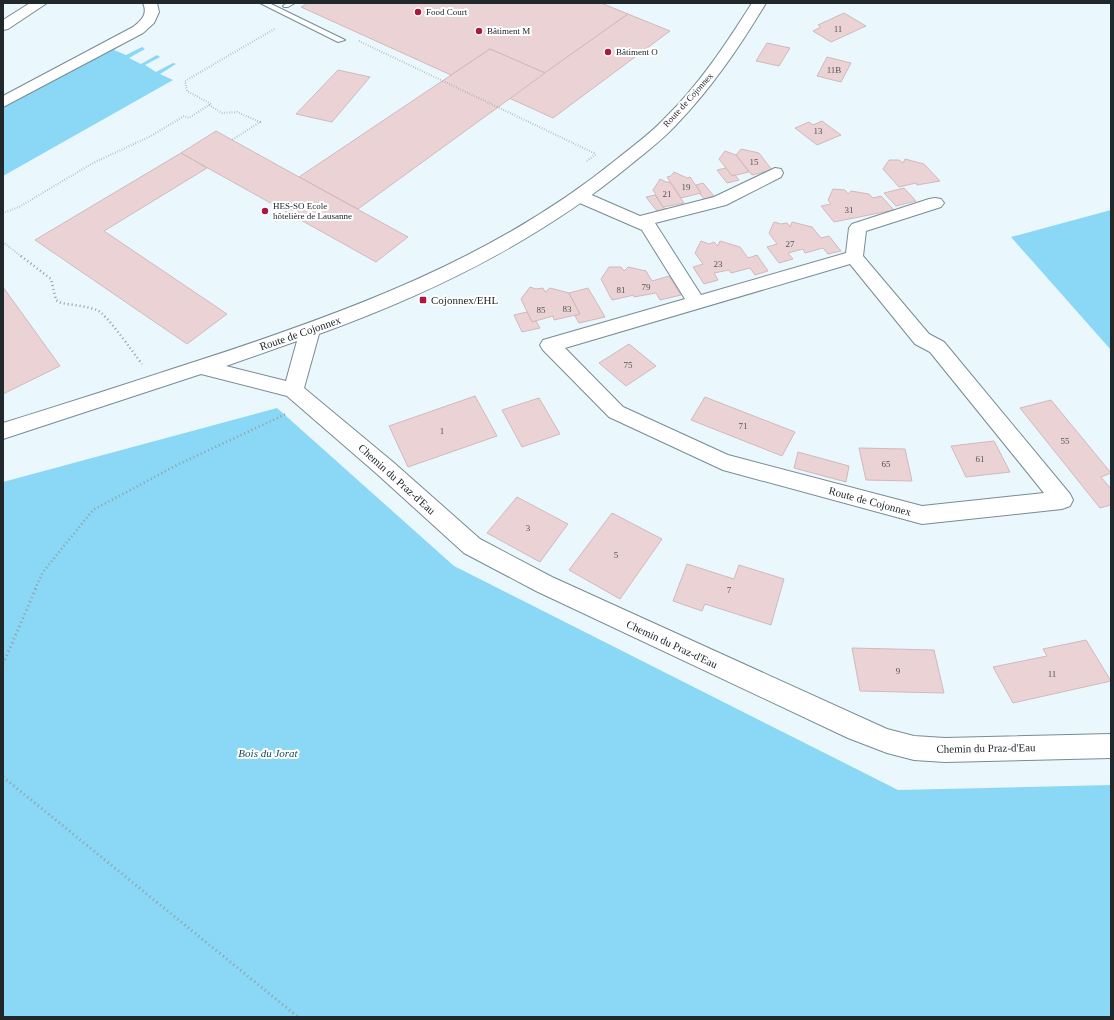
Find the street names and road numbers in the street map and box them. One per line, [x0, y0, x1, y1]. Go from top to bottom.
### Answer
street label: Route de Cojonnex [661, 70, 715, 129]
street label: Route de Cojonnex [258, 313, 343, 352]
street label: Chemin du Praz-d'Eau [356, 441, 438, 517]
street label: Route de Cojonnex [827, 484, 913, 518]
street label: Chemin du Praz-d'Eau [625, 618, 720, 671]
street label: Chemin du Praz-d'Eau [936, 741, 1036, 755]

